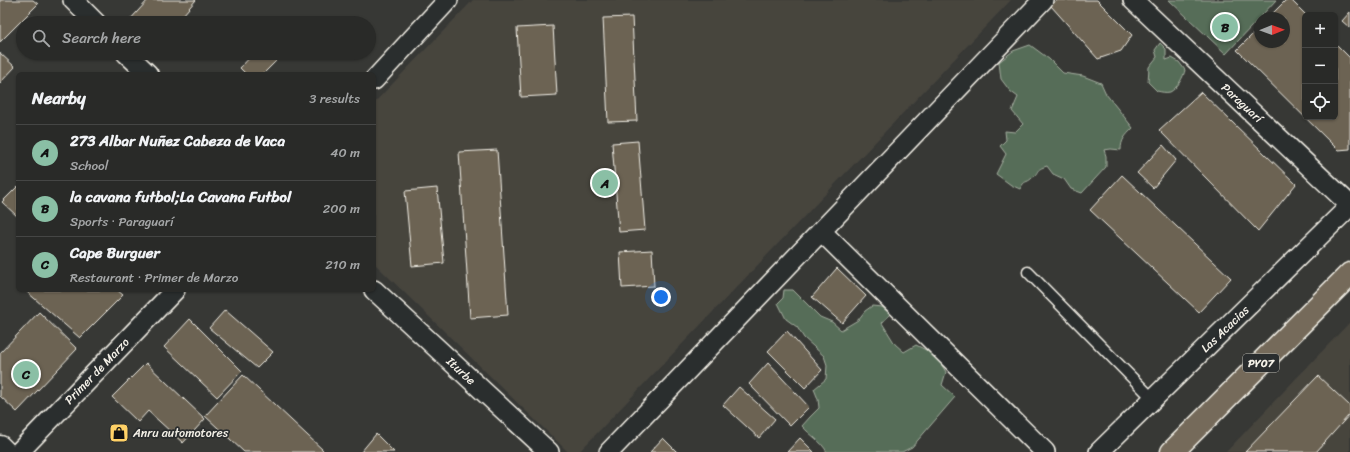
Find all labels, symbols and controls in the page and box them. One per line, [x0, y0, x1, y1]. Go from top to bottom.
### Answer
pin: B [1212, 12, 1238, 42]
north arrow [1254, 12, 1290, 48]
map controls [1302, 12, 1338, 120]
button: + [1302, 12, 1338, 48]
search box [16, 16, 376, 60]
text: Search here [62, 25, 141, 51]
icon: search [30, 27, 52, 49]
button: − [1302, 48, 1338, 84]
street label: Paraguarí [1216, 78, 1269, 130]
text: Nearby [32, 83, 86, 113]
button: locate [1302, 84, 1338, 120]
text: 3 results [309, 87, 360, 110]
text: 273 Albar Nuñez Cabeza de Vaca [70, 128, 285, 154]
text: A [41, 141, 49, 164]
text: 40 m [330, 141, 360, 164]
text: School [70, 154, 108, 177]
pin: A [592, 168, 618, 198]
text: la cavana futbol;La Cavana Futbol [70, 184, 291, 210]
text: B [41, 197, 49, 220]
text: 200 m [323, 197, 360, 220]
text: Sports · Paraguarí [70, 210, 174, 233]
text: Cape Burguer [70, 240, 160, 266]
text: C [41, 253, 49, 276]
text: 210 m [325, 253, 360, 276]
text: Restaurant · Primer de Marzo [70, 266, 238, 289]
your location [651, 287, 671, 307]
street label: Las Acacias [1195, 300, 1255, 358]
street label: Primer de Marzo [59, 332, 135, 410]
street label: Iturbe [440, 351, 481, 391]
road number: PY07 [1243, 354, 1279, 372]
pin: C [13, 359, 39, 389]
shop icon: Anru automotores [108, 422, 130, 444]
place label: Anru automotores [132, 422, 229, 444]

